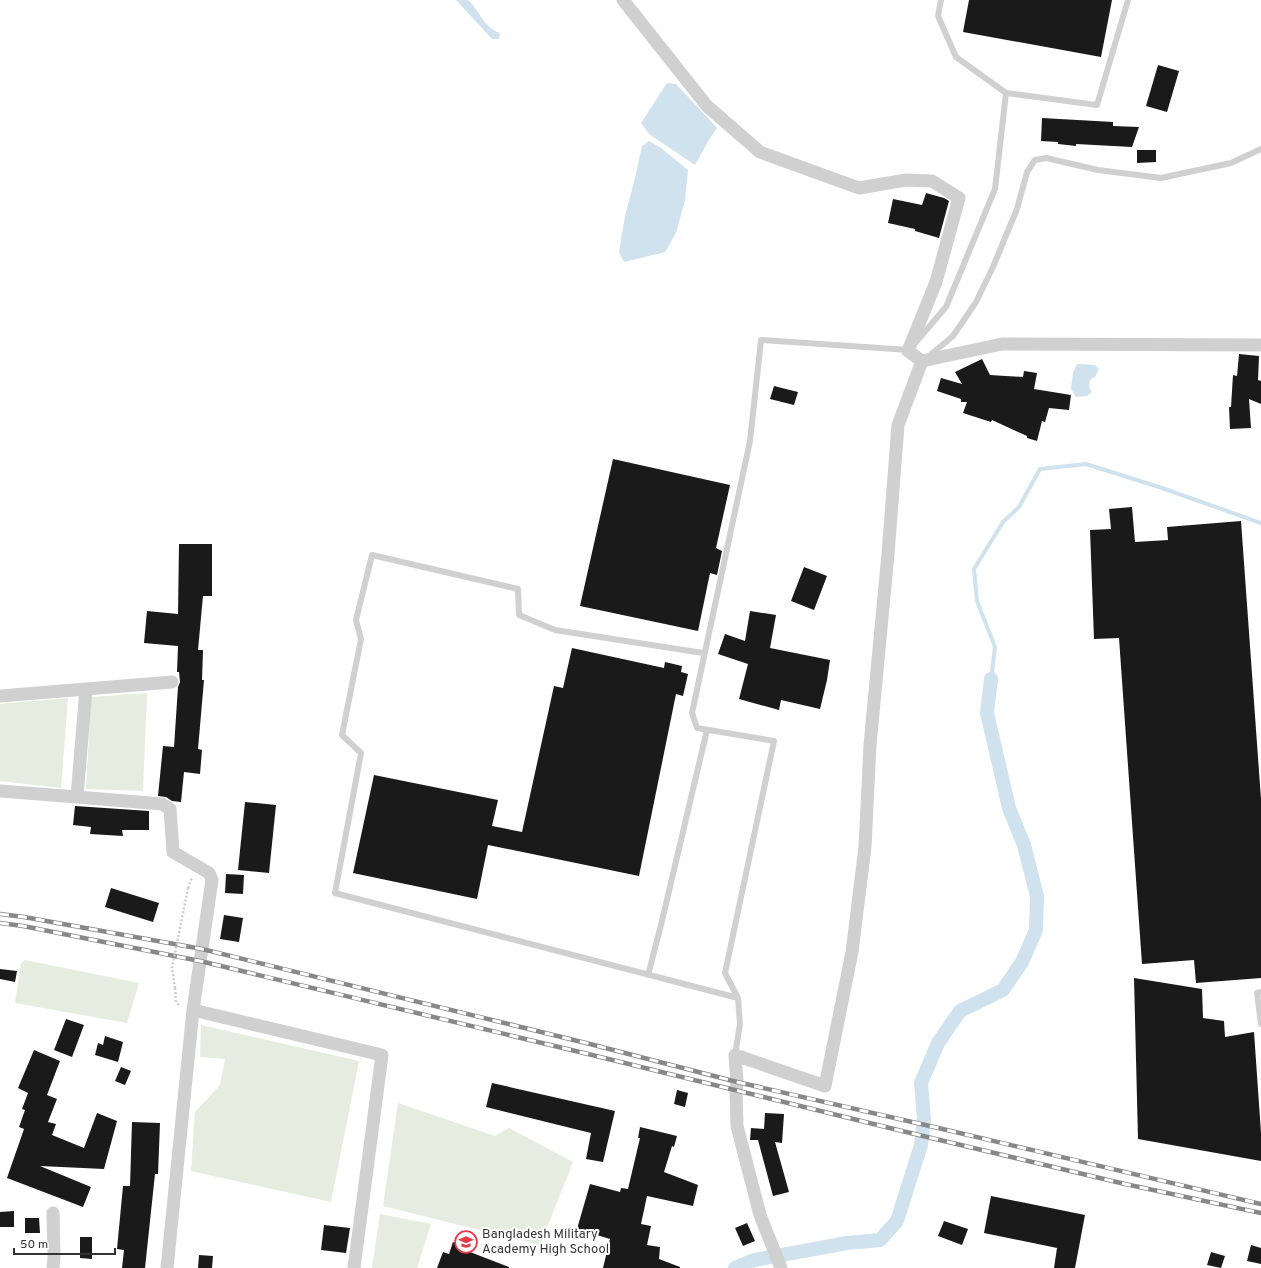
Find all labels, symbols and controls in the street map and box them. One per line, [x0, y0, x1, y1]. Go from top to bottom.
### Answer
place label: Bangladesh Military Academy High School [482, 1227, 609, 1258]
school or university icon: Bangladesh Military Academy High School [453, 1229, 479, 1255]
scale bar [14, 1230, 115, 1256]
text: 50 m [20, 1237, 48, 1253]

